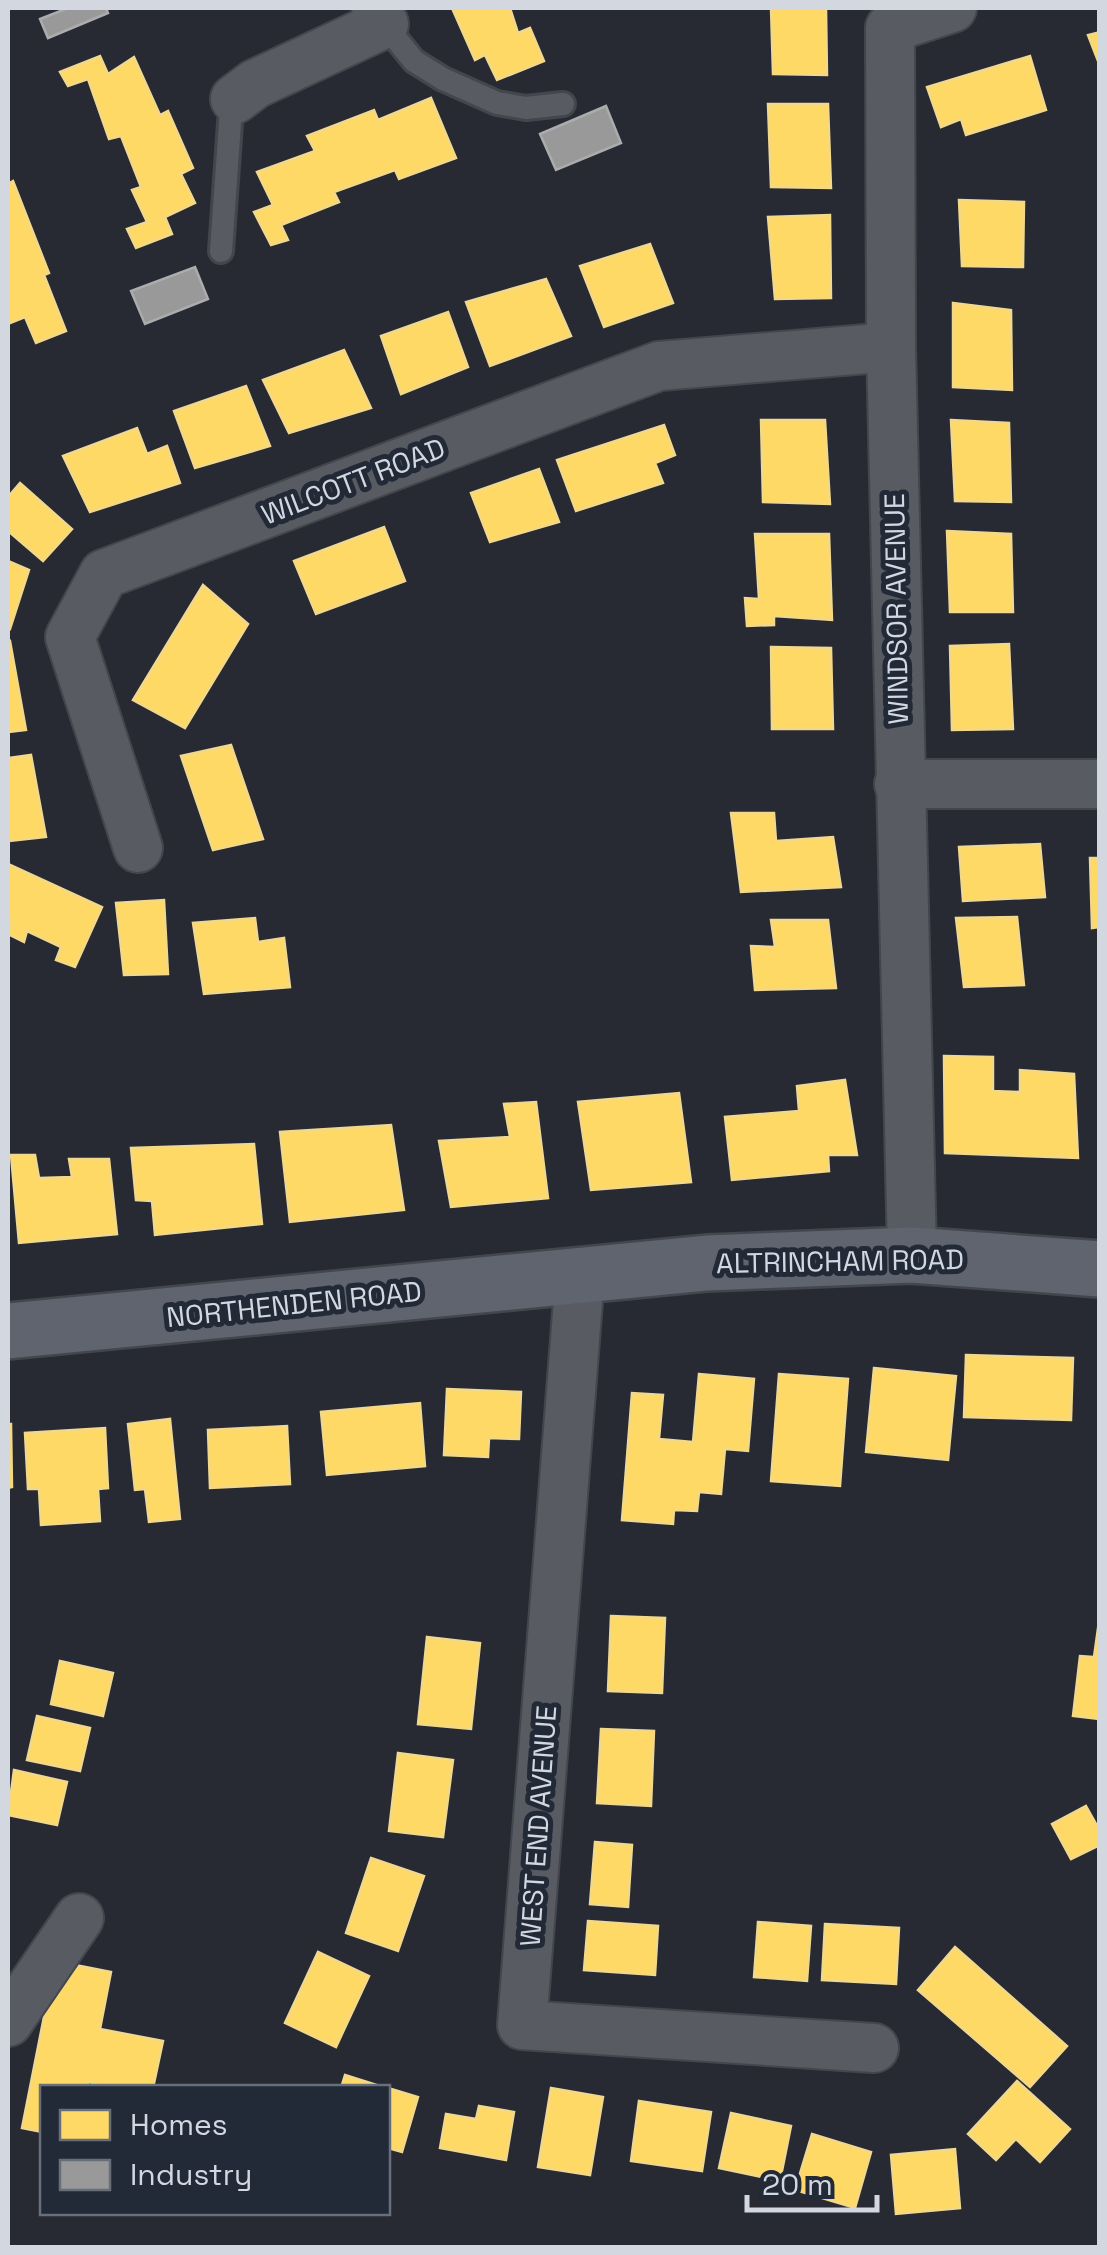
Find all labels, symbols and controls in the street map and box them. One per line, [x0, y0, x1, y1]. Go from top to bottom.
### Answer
street label: WILCOTT ROAD [256, 429, 450, 533]
street label: WINDSOR AVENUE [876, 493, 916, 725]
street label: ALTRINCHAM ROAD [716, 1241, 964, 1281]
street label: NORTHENDEN ROAD [165, 1273, 423, 1335]
street label: WEST END AVENUE [512, 1704, 564, 1948]
legend [40, 2085, 390, 2215]
text: Homes [130, 2105, 228, 2144]
scale bar [747, 2150, 877, 2212]
text: Industry [130, 2155, 252, 2194]
text: 20 m [762, 2165, 833, 2204]

